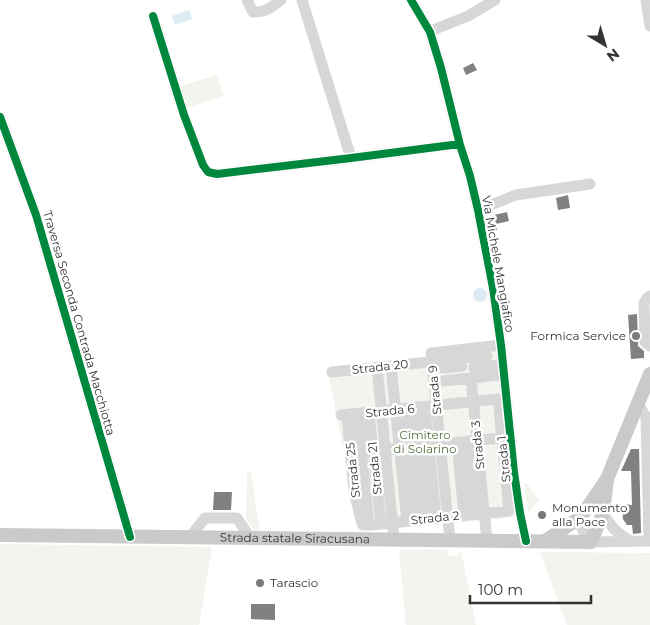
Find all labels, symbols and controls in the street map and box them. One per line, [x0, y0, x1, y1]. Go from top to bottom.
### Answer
north arrow [580, 20, 630, 70]
text: N [603, 45, 623, 66]
street label: Via Michele Mangiafico [479, 194, 518, 333]
street label: Traversa Seconda Contrada Macchiotta [40, 209, 119, 437]
place label: Formica Service [530, 328, 626, 343]
marker: Formica Service [630, 330, 642, 342]
street label: Strada 20 [351, 356, 409, 377]
street label: Strada 9 [424, 365, 445, 415]
street label: Strada 6 [365, 400, 415, 421]
street label: Strada 3 [467, 420, 488, 470]
park label: Cimitero di Solarino [393, 427, 457, 456]
street label: Strada 1 [494, 435, 513, 483]
street label: Strada 25 [342, 441, 363, 498]
street label: Strada 21 [364, 441, 385, 495]
place label: Monumento alla Pace [552, 500, 627, 529]
street label: Strada 2 [410, 507, 460, 528]
marker: Monumento alla Pace [536, 509, 548, 521]
street label: Strada statale Siracusana [220, 530, 370, 546]
scale bar [470, 572, 591, 604]
place label: Tarascio [270, 575, 318, 590]
marker: Tarascio [254, 577, 266, 589]
text: 100 m [478, 580, 523, 599]

